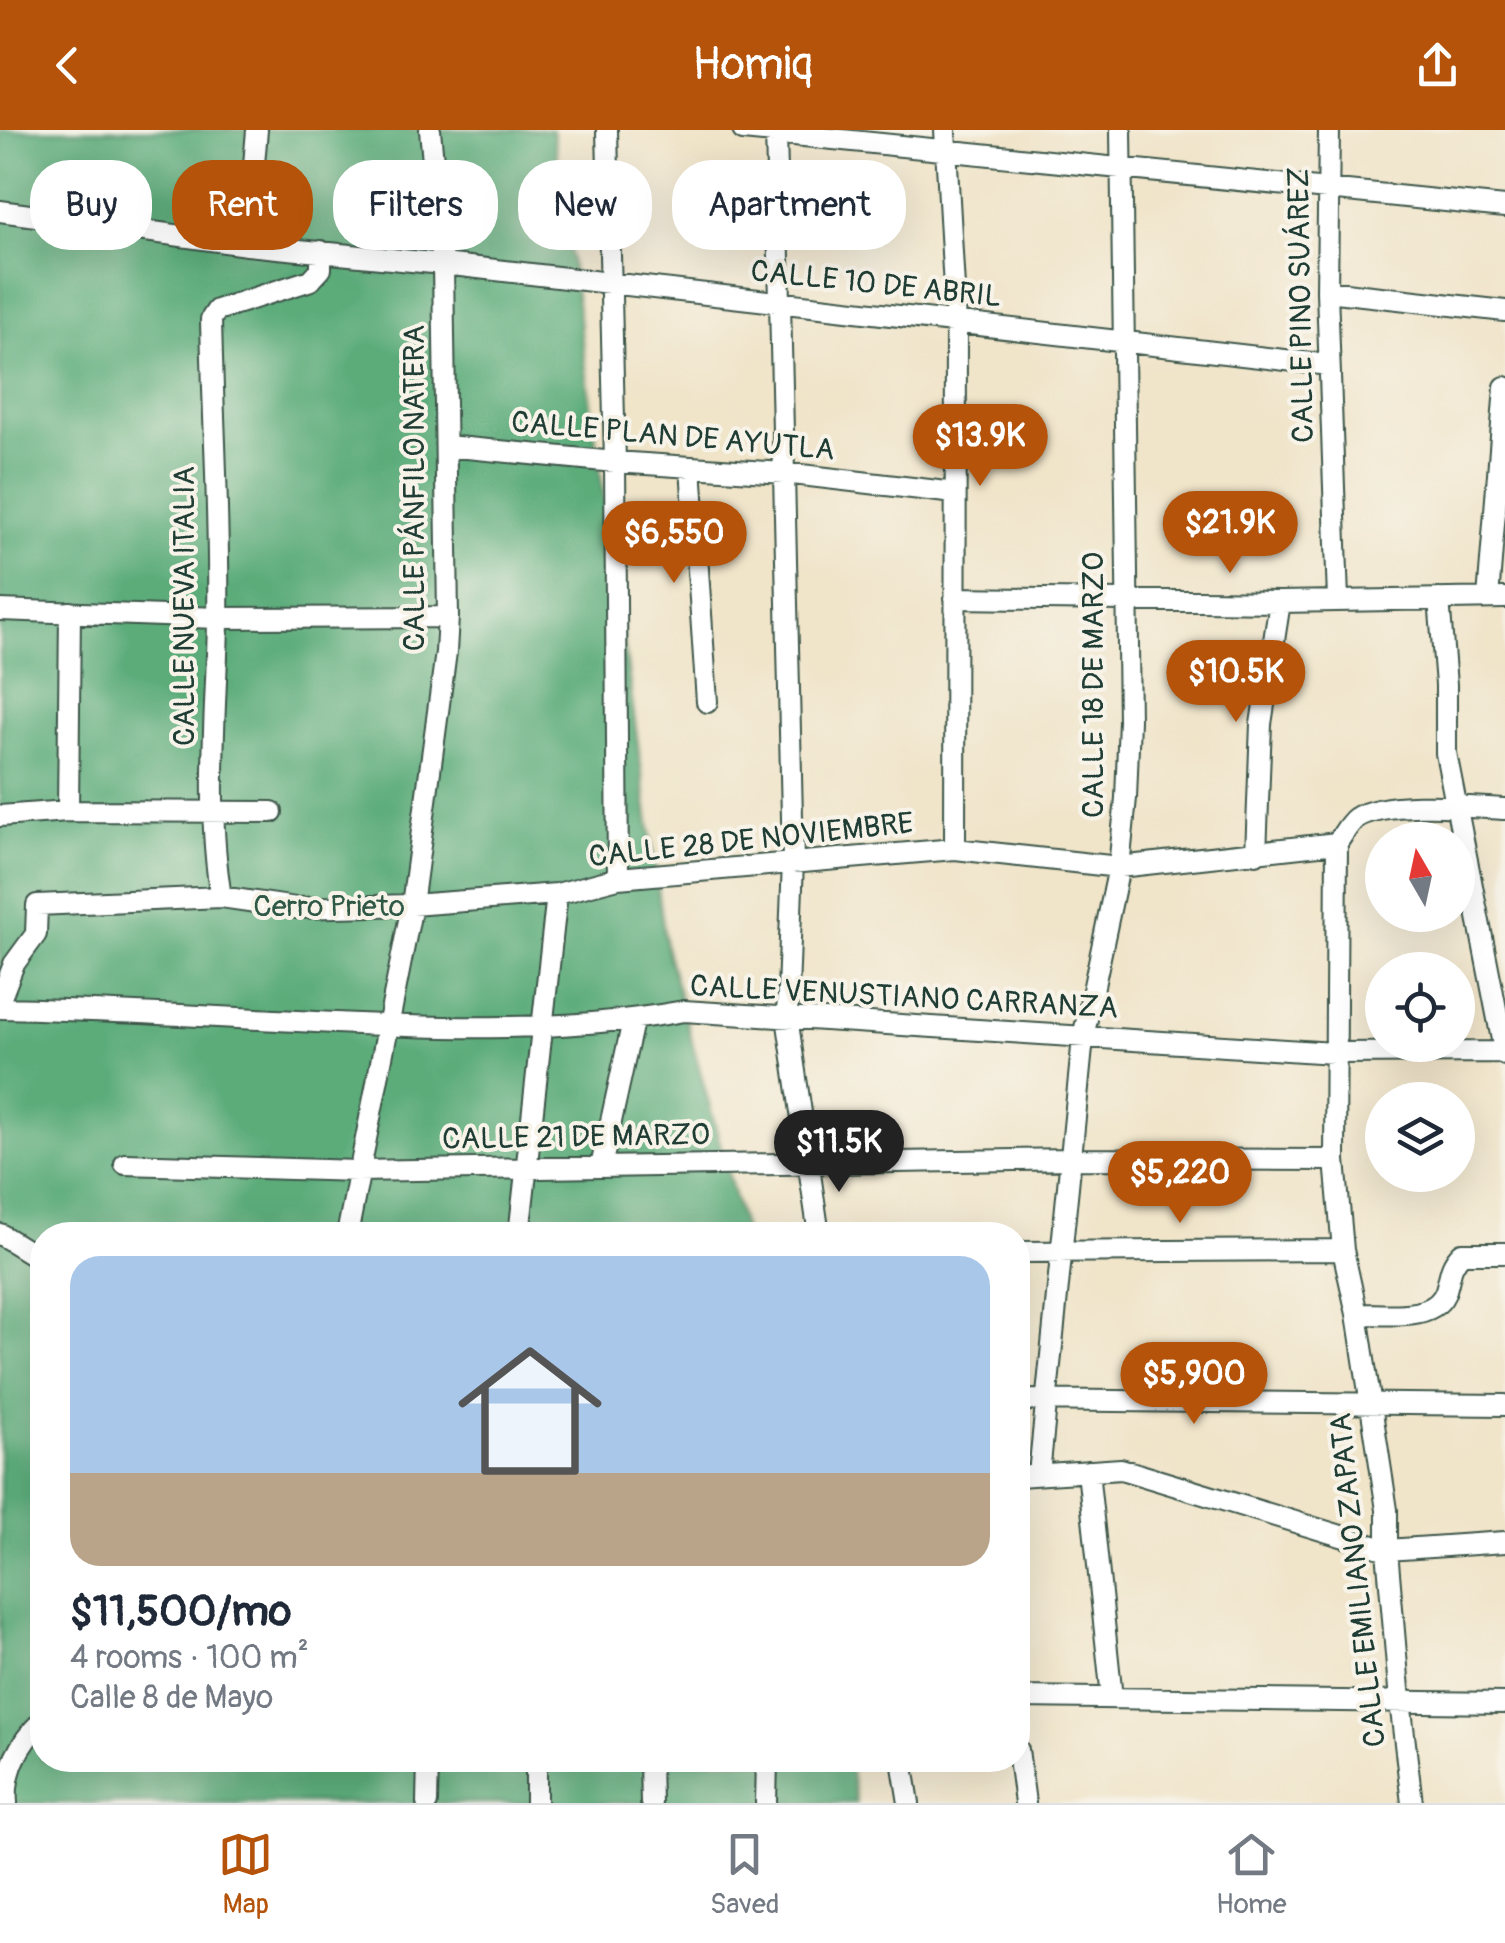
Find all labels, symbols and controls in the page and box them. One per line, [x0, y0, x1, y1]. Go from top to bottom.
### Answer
text: Homiq [692, 37, 813, 93]
icon: back [40, 38, 95, 93]
icon: share [1410, 38, 1465, 93]
chip: Buy [30, 160, 152, 250]
chip: Rent [172, 160, 313, 250]
chip: Filters [333, 160, 498, 250]
chip: New [518, 160, 652, 250]
chip: Apartment [672, 160, 906, 250]
street label: CALLE PINO SUÁREZ [1280, 167, 1322, 443]
street label: CALLE 10 DE ABRIL [749, 252, 1003, 316]
street label: CALLE PÁNFILO NATERA [396, 325, 433, 651]
street label: CALLE PLAN DE AYUTLA [510, 403, 836, 469]
pin: $13.9K [899, 404, 1061, 489]
text: $13.9K [935, 416, 1025, 456]
street label: CALLE NUEVA ITALIA [166, 466, 203, 746]
pin: $21.9K [1149, 491, 1311, 576]
pin: $6,550 [593, 501, 755, 586]
text: $21.9K [1185, 503, 1275, 543]
text: $6,550 [624, 513, 724, 553]
street label: CALLE 18 DE MARZO [1075, 552, 1112, 818]
pin: $10.5K [1155, 640, 1317, 725]
text: $10.5K [1188, 652, 1284, 692]
street label: CALLE 28 DE NOVIEMBRE [587, 805, 915, 875]
north arrow [1365, 822, 1475, 932]
map controls [1365, 822, 1475, 1192]
park label: Cerro Prieto [253, 888, 405, 925]
button: locate [1365, 952, 1475, 1062]
street label: CALLE VENUSTIANO CARRANZA [689, 967, 1119, 1027]
button: layers [1365, 1082, 1475, 1192]
pin: $11.5K [758, 1110, 920, 1195]
street label: CALLE 21 DE MARZO [442, 1116, 710, 1158]
text: $11.5K [796, 1122, 882, 1162]
pin: $5,220 [1099, 1141, 1261, 1226]
text: $5,220 [1130, 1153, 1230, 1193]
icon: home [440, 1321, 620, 1501]
pin: $5,900 [1113, 1342, 1275, 1427]
text: $5,900 [1142, 1354, 1246, 1394]
street label: CALLE EMILIANO ZAPATA [1322, 1411, 1394, 1749]
text: $11,500/mo [70, 1586, 291, 1638]
text: 4 rooms · 100 m² [70, 1638, 309, 1678]
text: Calle 8 de Mayo [70, 1678, 273, 1718]
tab: Map [218, 1827, 273, 1922]
tab: Saved [710, 1827, 779, 1922]
tab: Home [1216, 1827, 1287, 1922]

